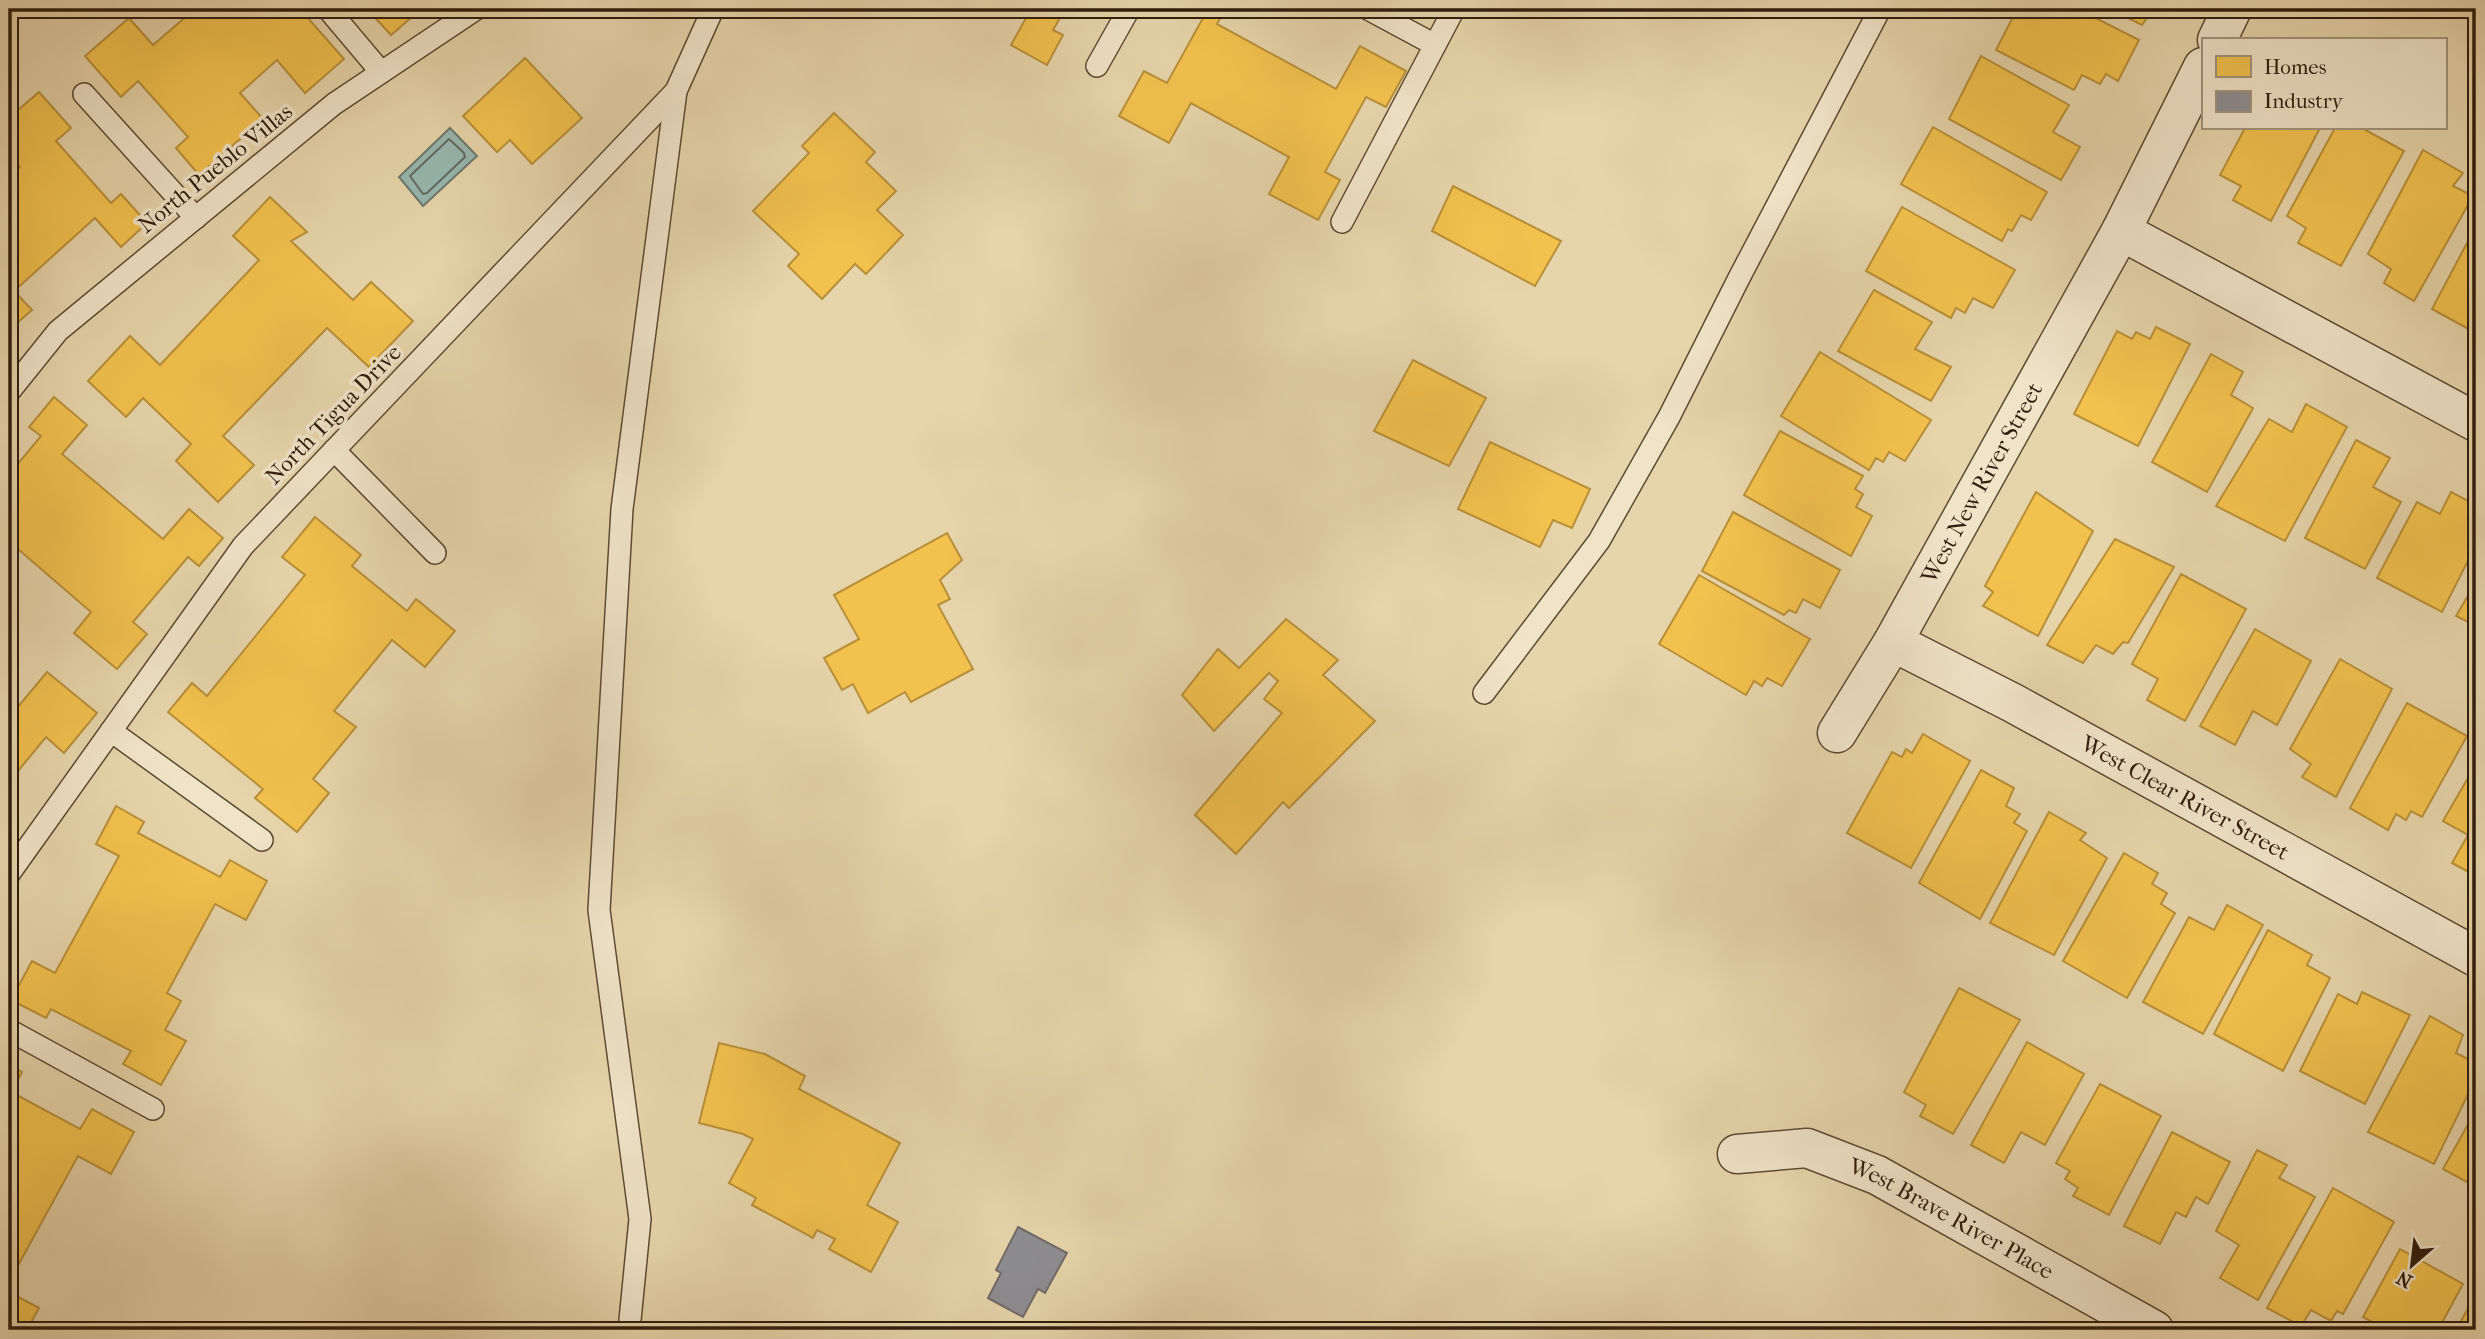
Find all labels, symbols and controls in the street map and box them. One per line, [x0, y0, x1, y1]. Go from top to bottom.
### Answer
legend [2202, 38, 2446, 130]
text: Homes [2264, 55, 2327, 79]
text: Industry [2264, 89, 2344, 113]
street label: North Pueblo Villas [133, 98, 298, 239]
street label: North Tigua Drive [260, 339, 407, 490]
street label: West New River Street [1915, 378, 2048, 589]
street label: West Clear River Street [2075, 729, 2294, 866]
street label: West Brave River Place [1844, 1152, 2058, 1285]
north arrow [2376, 1230, 2446, 1300]
text: N [2392, 1266, 2416, 1292]

